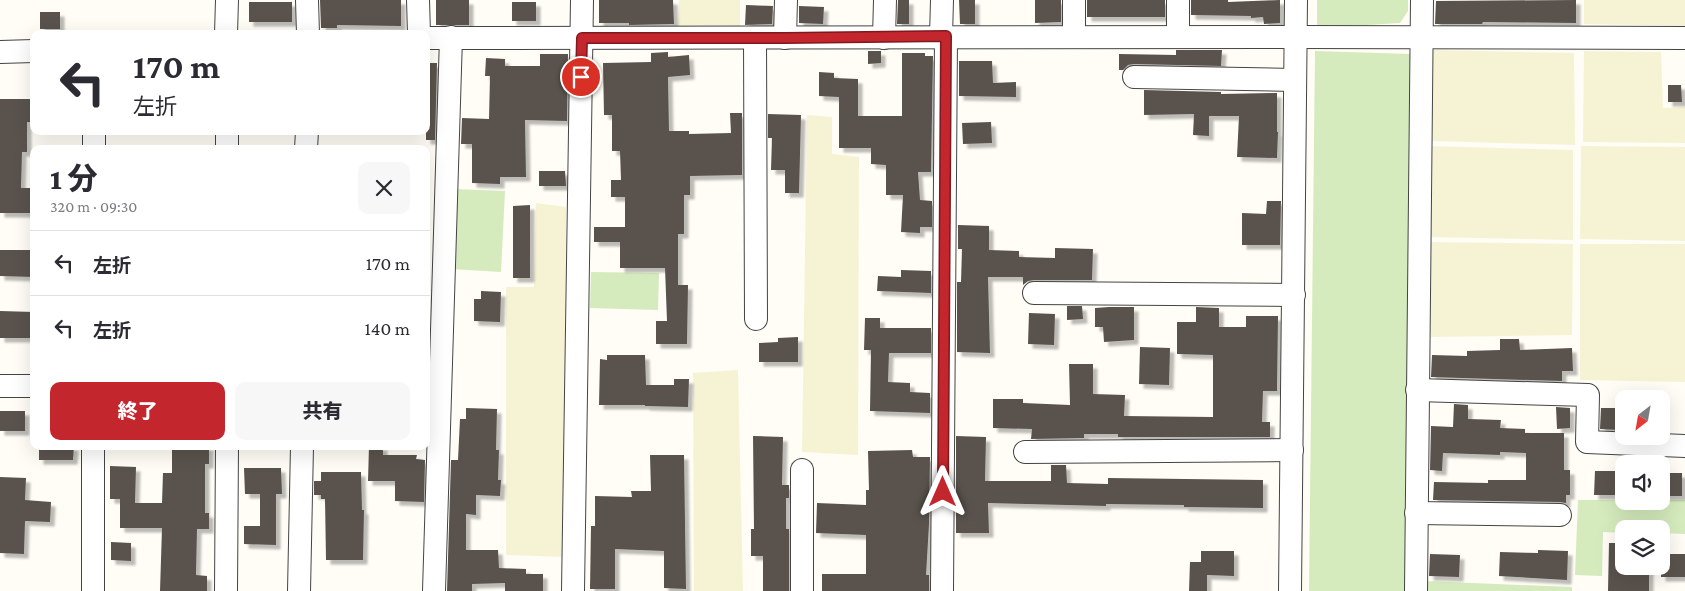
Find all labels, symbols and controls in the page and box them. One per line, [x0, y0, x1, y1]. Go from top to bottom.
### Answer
text: 170 m [133, 47, 220, 86]
icon: left [50, 50, 115, 115]
pin [560, 56, 602, 98]
icon: arrive [567, 63, 595, 91]
text: 左折 [133, 94, 177, 119]
text: 1 分 [50, 162, 98, 195]
button: close [358, 162, 410, 214]
text: 320 m · 09:30 [50, 198, 137, 215]
icon: left [50, 249, 78, 277]
text: 170 m [366, 253, 410, 274]
text: 左折 [93, 255, 131, 276]
icon: left [50, 314, 78, 342]
text: 140 m [364, 318, 410, 339]
text: 左折 [93, 320, 131, 341]
button: 終了 [50, 382, 225, 440]
button: 共有 [235, 382, 410, 440]
north arrow [1615, 390, 1670, 445]
map controls [1615, 390, 1670, 575]
button: sound [1615, 455, 1670, 510]
position arrow [916, 465, 968, 517]
button: layers [1615, 520, 1670, 575]

